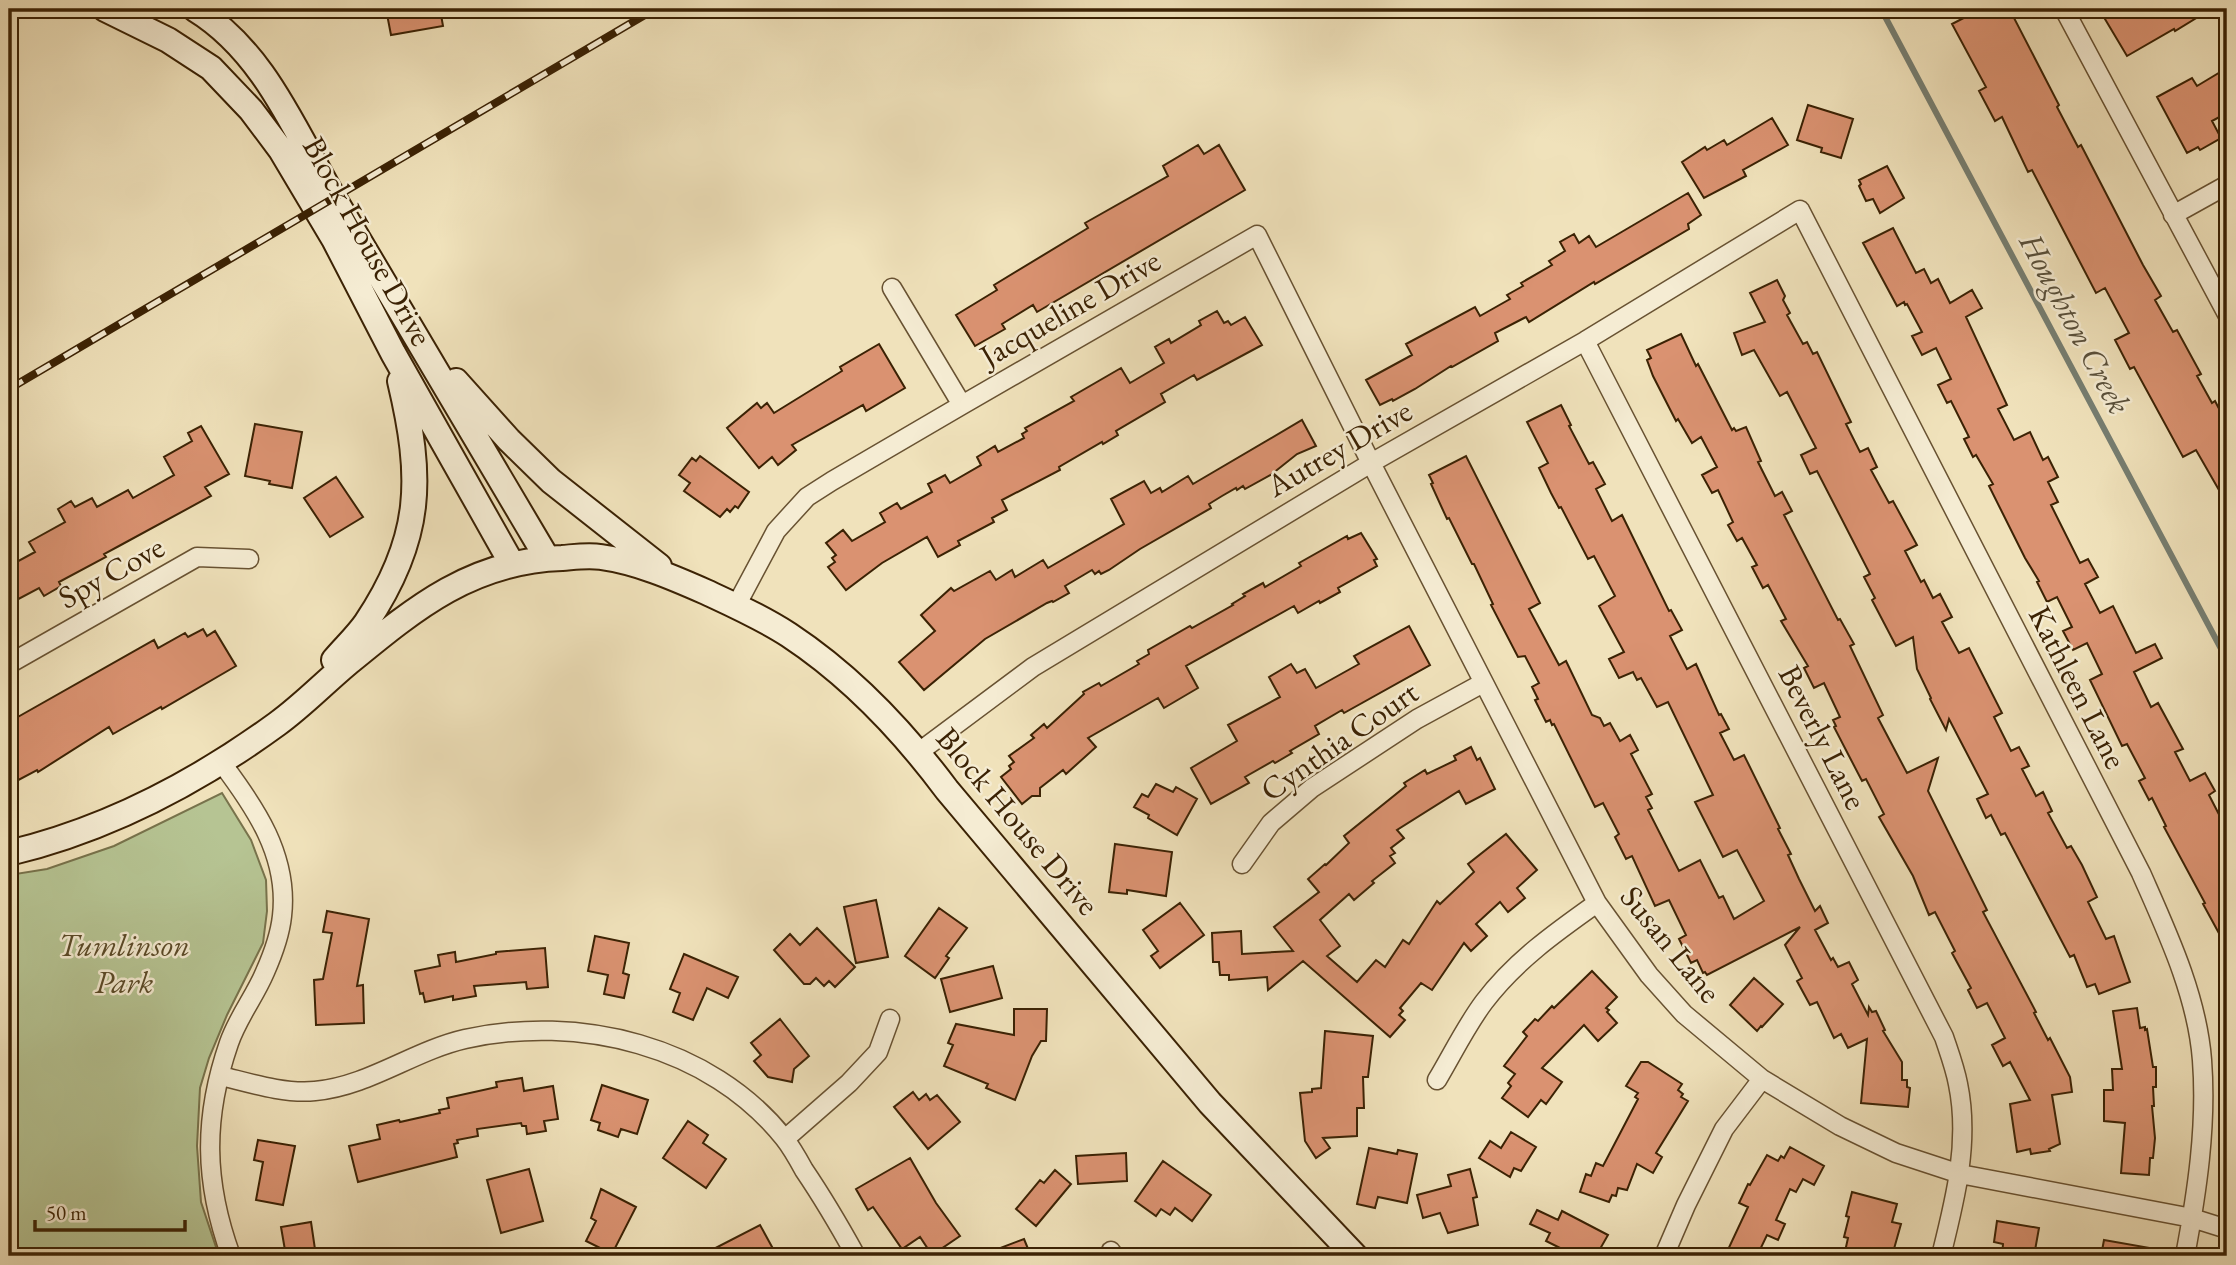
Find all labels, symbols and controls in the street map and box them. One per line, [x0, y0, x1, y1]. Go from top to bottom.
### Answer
street label: Block House Drive [293, 129, 443, 353]
water label: Houghton Creek [2009, 224, 2141, 421]
street label: Jacqueline Drive [970, 239, 1168, 378]
street label: Autrey Drive [1258, 390, 1419, 507]
street label: Spy Cove [51, 526, 171, 618]
street label: Kathleen Lane [2019, 598, 2137, 776]
street label: Beverly Lane [1769, 658, 1877, 816]
street label: Cynthia Court [1252, 671, 1426, 811]
street label: Block House Drive [927, 718, 1109, 924]
street label: Susan Lane [1611, 877, 1731, 1011]
park label: Tumlinson Park [58, 924, 190, 1003]
scale bar [35, 1188, 186, 1232]
text: 50 m [46, 1199, 87, 1226]

